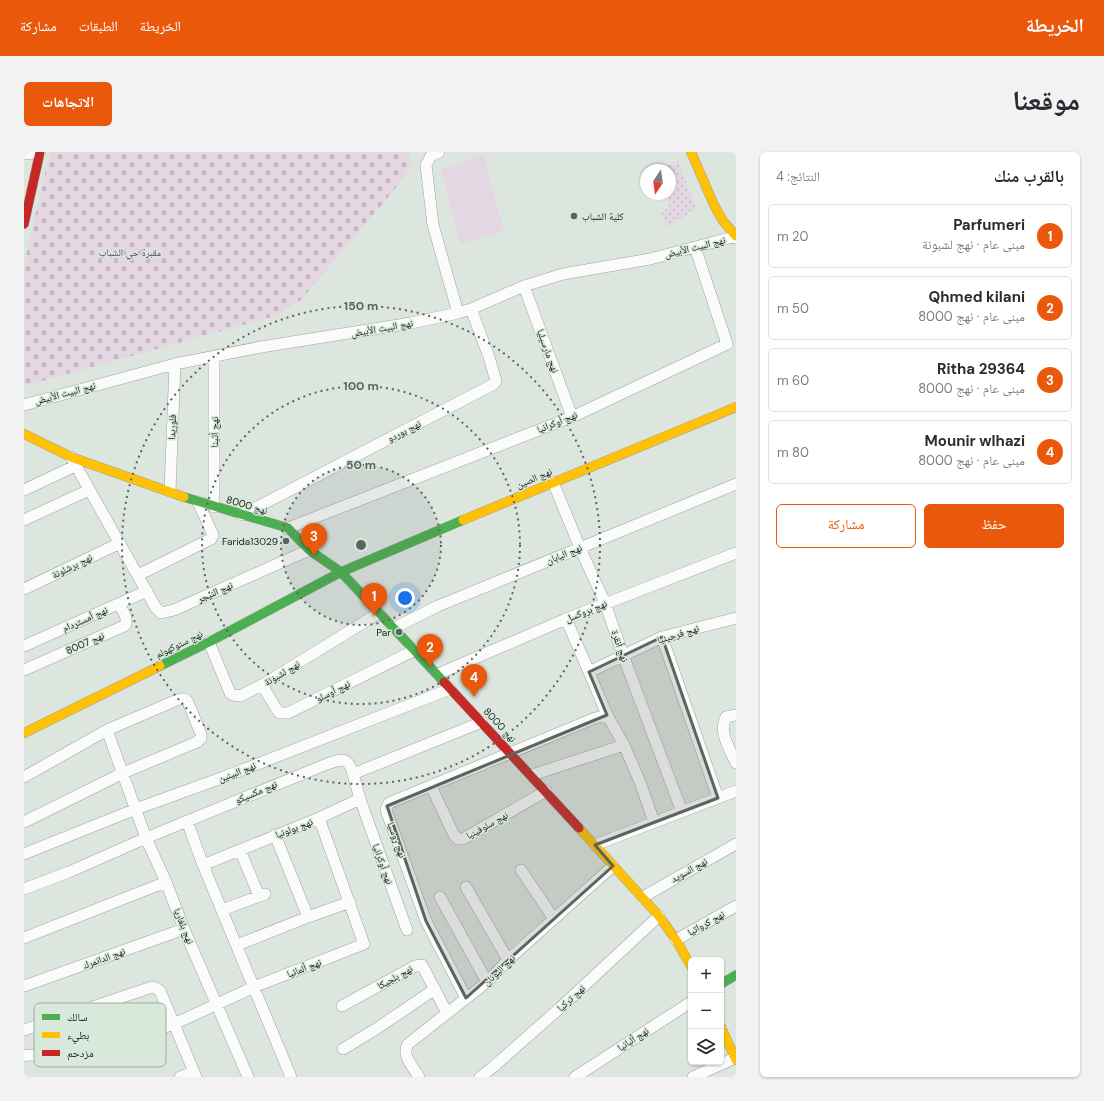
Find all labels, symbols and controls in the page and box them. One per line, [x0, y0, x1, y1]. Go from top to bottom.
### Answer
text: الخريطة [1026, 13, 1084, 38]
text: مشاركة [20, 17, 57, 35]
text: الطبقات [79, 17, 118, 35]
text: الخريطة [140, 17, 181, 35]
button: الاتجاهات [24, 82, 112, 126]
text: موقعنا [1012, 82, 1080, 119]
north arrow [640, 164, 676, 200]
text: بالقرب منك [994, 165, 1064, 187]
text: النتائج: 4 [776, 168, 820, 185]
place label: كلية الشباب [582, 210, 624, 223]
marker: كلية الشباب [569, 211, 579, 221]
text: Parfumeri [953, 215, 1025, 235]
text: 20 m [777, 228, 808, 245]
text: 1 [1048, 228, 1052, 245]
street label: نهج البيت الأبيض [663, 233, 727, 261]
text: مبنى عام · نهج لشبونة [922, 236, 1025, 253]
park label: مقبرة حي الشباب [99, 246, 162, 260]
text: Qhmed kilani [929, 287, 1025, 307]
text: 150 m [344, 298, 378, 314]
text: 50 m [777, 300, 809, 317]
text: 2 [1046, 300, 1054, 317]
text: مبنى عام · نهج 8000 [918, 308, 1025, 325]
street label: نهج البيت الأبيض [350, 316, 414, 340]
street label: نهج مارسيليا [534, 327, 562, 375]
text: Ritha 29364 [937, 359, 1025, 379]
text: 60 m [777, 372, 809, 389]
text: 3 [1046, 372, 1054, 389]
text: 100 m [343, 378, 379, 394]
street label: نهج البيت الأبيض [33, 379, 97, 407]
text: مبنى عام · نهج 8000 [918, 380, 1025, 397]
street label: نهج أوكرانيا [535, 408, 579, 436]
street label: فلوريدا [165, 414, 179, 440]
street label: نهج أثينا [208, 416, 221, 447]
street label: نهج بوردو [385, 417, 423, 445]
text: Mounir wlhazi [924, 431, 1025, 451]
text: 80 m [777, 444, 809, 461]
text: 4 [1046, 444, 1054, 461]
text: مبنى عام · نهج 8000 [918, 452, 1025, 469]
text: 50 m [346, 457, 376, 473]
street label: نهج الصين [514, 465, 554, 491]
street label: نهج 8000 [225, 493, 269, 517]
button: مشاركة [776, 504, 916, 548]
button: حفظ [924, 504, 1064, 548]
pin: 3 [301, 523, 327, 556]
place label: Farida13029 [222, 535, 278, 548]
marker: Farida13029 [281, 536, 291, 546]
centre of rings [354, 538, 368, 552]
street label: نهج اليابان [544, 541, 584, 567]
street label: نهج برشلونة [50, 550, 95, 581]
street label: نهج النيجر [194, 578, 235, 606]
pin: 1 [361, 583, 387, 616]
your location [395, 588, 415, 608]
street label: نهج بروكسل [563, 597, 609, 625]
street label: نهج أمستردام [60, 603, 110, 636]
street label: نهج فرجينيا [655, 621, 701, 647]
place label: Par [376, 626, 391, 639]
street label: نهج ستوكهولم [153, 627, 205, 662]
marker: Par [394, 627, 404, 637]
street label: نهج أنقرة [608, 628, 632, 664]
street label: نهج 8007 [64, 629, 107, 657]
pin: 2 [417, 634, 443, 667]
street label: نهج لشبونة [262, 657, 302, 689]
pin: 4 [461, 664, 487, 697]
street label: نهج أوسلو [314, 677, 353, 705]
street label: نهج 8000 [481, 705, 519, 745]
street label: نهج البينين [216, 759, 258, 785]
street label: نهج مكسيكو [233, 777, 279, 807]
street label: نهج سلوفينيا [464, 808, 511, 842]
street label: نهج بولونيا [273, 815, 315, 841]
street label: نهج روسيا [385, 820, 410, 860]
street label: نهج أوكرانيا [370, 842, 396, 886]
street label: نهج السويد [668, 855, 710, 885]
street label: نهج بلغاريا [171, 906, 197, 946]
street label: نهج كرواتيا [685, 907, 727, 939]
street label: نهج الدانمرك [81, 944, 127, 972]
street label: نهج اليونان [480, 951, 518, 989]
street label: نهج ألمانيا [285, 955, 323, 981]
map controls [688, 957, 724, 1065]
button: + [688, 957, 724, 993]
street label: نهج بلجيكا [375, 962, 415, 992]
street label: نهج تركيا [554, 982, 588, 1014]
button: − [688, 993, 724, 1029]
legend [34, 1003, 166, 1067]
text: سالك [67, 1010, 87, 1024]
street label: نهج ألبانيا [615, 1024, 651, 1054]
text: بطيء [67, 1028, 89, 1044]
button: layers [688, 1029, 724, 1065]
text: مزدحم [67, 1046, 94, 1061]

